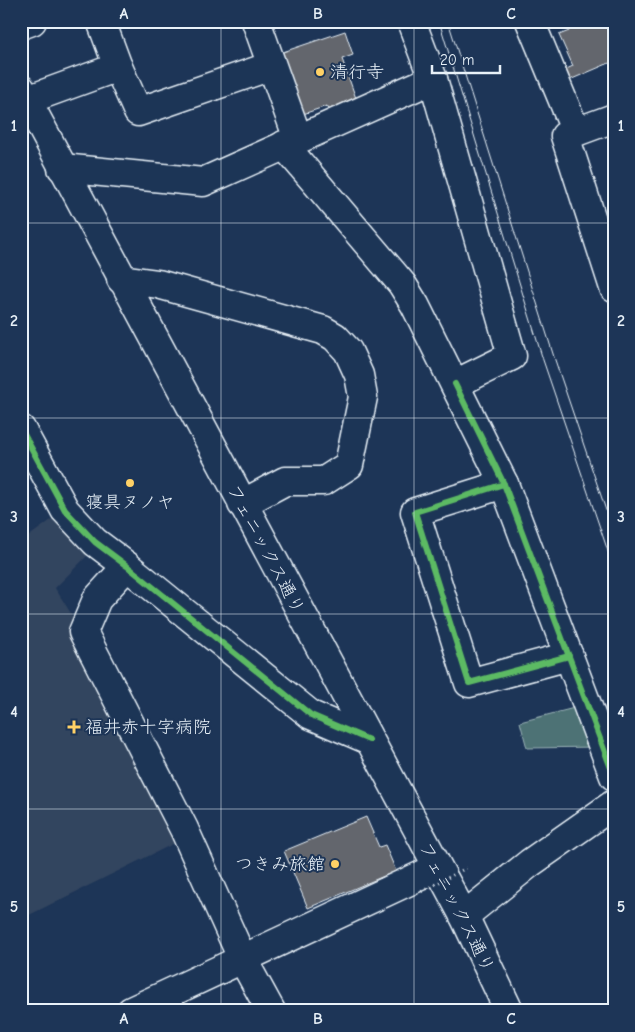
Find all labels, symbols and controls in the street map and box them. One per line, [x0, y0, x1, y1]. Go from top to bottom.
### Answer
text: A [120, 5, 129, 23]
text: B [313, 5, 323, 23]
text: C [506, 5, 516, 23]
scale bar [432, 42, 500, 74]
text: 20 m [440, 51, 474, 69]
place label: 清行寺 [330, 62, 384, 83]
marker: 清行寺 [314, 66, 326, 78]
text: 1 [11, 117, 17, 135]
text: 1 [618, 117, 624, 135]
text: 2 [10, 312, 18, 330]
text: 2 [617, 312, 625, 330]
marker: 寝具ヌノヤ [124, 477, 136, 489]
street label: フェニックス通り [223, 481, 309, 618]
place label: 寝具ヌノヤ [85, 492, 175, 513]
text: 3 [10, 508, 18, 526]
text: 3 [617, 508, 625, 526]
text: 4 [10, 703, 18, 721]
text: 4 [617, 703, 625, 721]
place label: 福井赤十字病院 [85, 717, 211, 738]
marker: 福井赤十字病院 [67, 720, 81, 734]
street label: フェニックス通り [415, 838, 499, 976]
place label: つきみ旅館 [235, 854, 325, 875]
marker: つきみ旅館 [329, 858, 341, 870]
text: 5 [10, 898, 18, 916]
text: 5 [617, 898, 625, 916]
text: A [120, 1010, 129, 1028]
text: B [313, 1010, 323, 1028]
text: C [506, 1010, 516, 1028]

